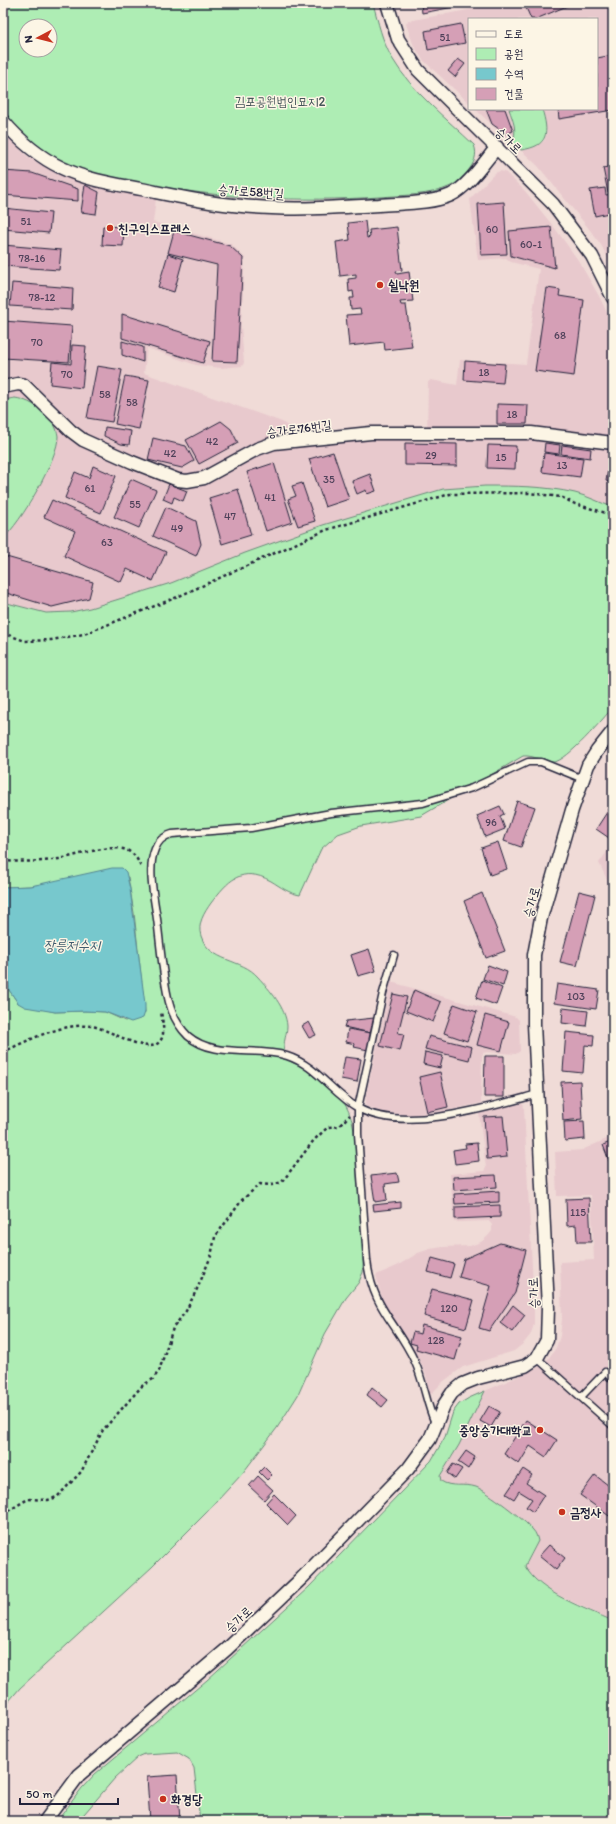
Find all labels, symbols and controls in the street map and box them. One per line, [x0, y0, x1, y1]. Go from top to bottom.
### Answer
north arrow [18, 18, 58, 58]
legend [468, 18, 598, 110]
text: 도로 [504, 27, 523, 41]
house number: 51 [440, 31, 450, 44]
text: N [22, 35, 35, 44]
text: 공원 [504, 47, 523, 61]
text: 수역 [504, 67, 524, 81]
text: 건물 [504, 87, 524, 101]
park label: 김포공원법인묘지2 [235, 94, 325, 109]
street label: 승가로 [492, 124, 525, 157]
street label: 승가로58번길 [217, 182, 285, 201]
house number: 51 [21, 215, 31, 228]
place label: 친구익스프레스 [118, 221, 191, 236]
marker: 친구익스프레스 [105, 223, 115, 233]
house number: 60 [486, 223, 499, 236]
house number: 60-1 [520, 238, 542, 251]
house number: 78-16 [19, 252, 46, 265]
place label: 쉴낙원 [388, 278, 419, 293]
marker: 쉴낙원 [375, 280, 385, 290]
house number: 78-12 [29, 291, 56, 304]
house number: 68 [554, 329, 566, 342]
house number: 70 [31, 336, 43, 349]
house number: 18 [478, 366, 490, 379]
house number: 70 [61, 368, 73, 381]
house number: 58 [99, 388, 111, 401]
house number: 58 [126, 396, 138, 409]
house number: 18 [506, 408, 518, 421]
street label: 승가로76번길 [266, 417, 333, 440]
house number: 42 [206, 435, 218, 448]
house number: 42 [164, 447, 176, 460]
house number: 29 [425, 449, 437, 462]
house number: 15 [496, 451, 507, 464]
house number: 13 [556, 459, 568, 472]
house number: 35 [323, 473, 335, 486]
house number: 61 [85, 482, 95, 495]
house number: 41 [264, 491, 276, 504]
house number: 55 [129, 498, 141, 511]
house number: 47 [224, 510, 237, 523]
house number: 49 [171, 522, 183, 535]
house number: 63 [101, 536, 113, 549]
house number: 96 [485, 816, 497, 829]
street label: 승가로 [520, 885, 543, 919]
water label: 장릉저수지 [44, 937, 102, 954]
house number: 103 [567, 990, 585, 1003]
house number: 115 [570, 1206, 586, 1219]
street label: 승가로 [525, 1277, 542, 1309]
house number: 120 [440, 1302, 458, 1315]
house number: 128 [428, 1334, 444, 1347]
place label: 중앙승가대학교 [459, 1423, 532, 1438]
marker: 중앙승가대학교 [535, 1425, 545, 1435]
place label: 금정사 [570, 1505, 602, 1520]
marker: 금정사 [557, 1507, 567, 1517]
street label: 승가로 [222, 1603, 255, 1636]
scale bar [20, 1780, 118, 1806]
text: 50 m [26, 1787, 52, 1801]
place label: 화경당 [171, 1792, 203, 1807]
marker: 화경당 [158, 1794, 168, 1804]

